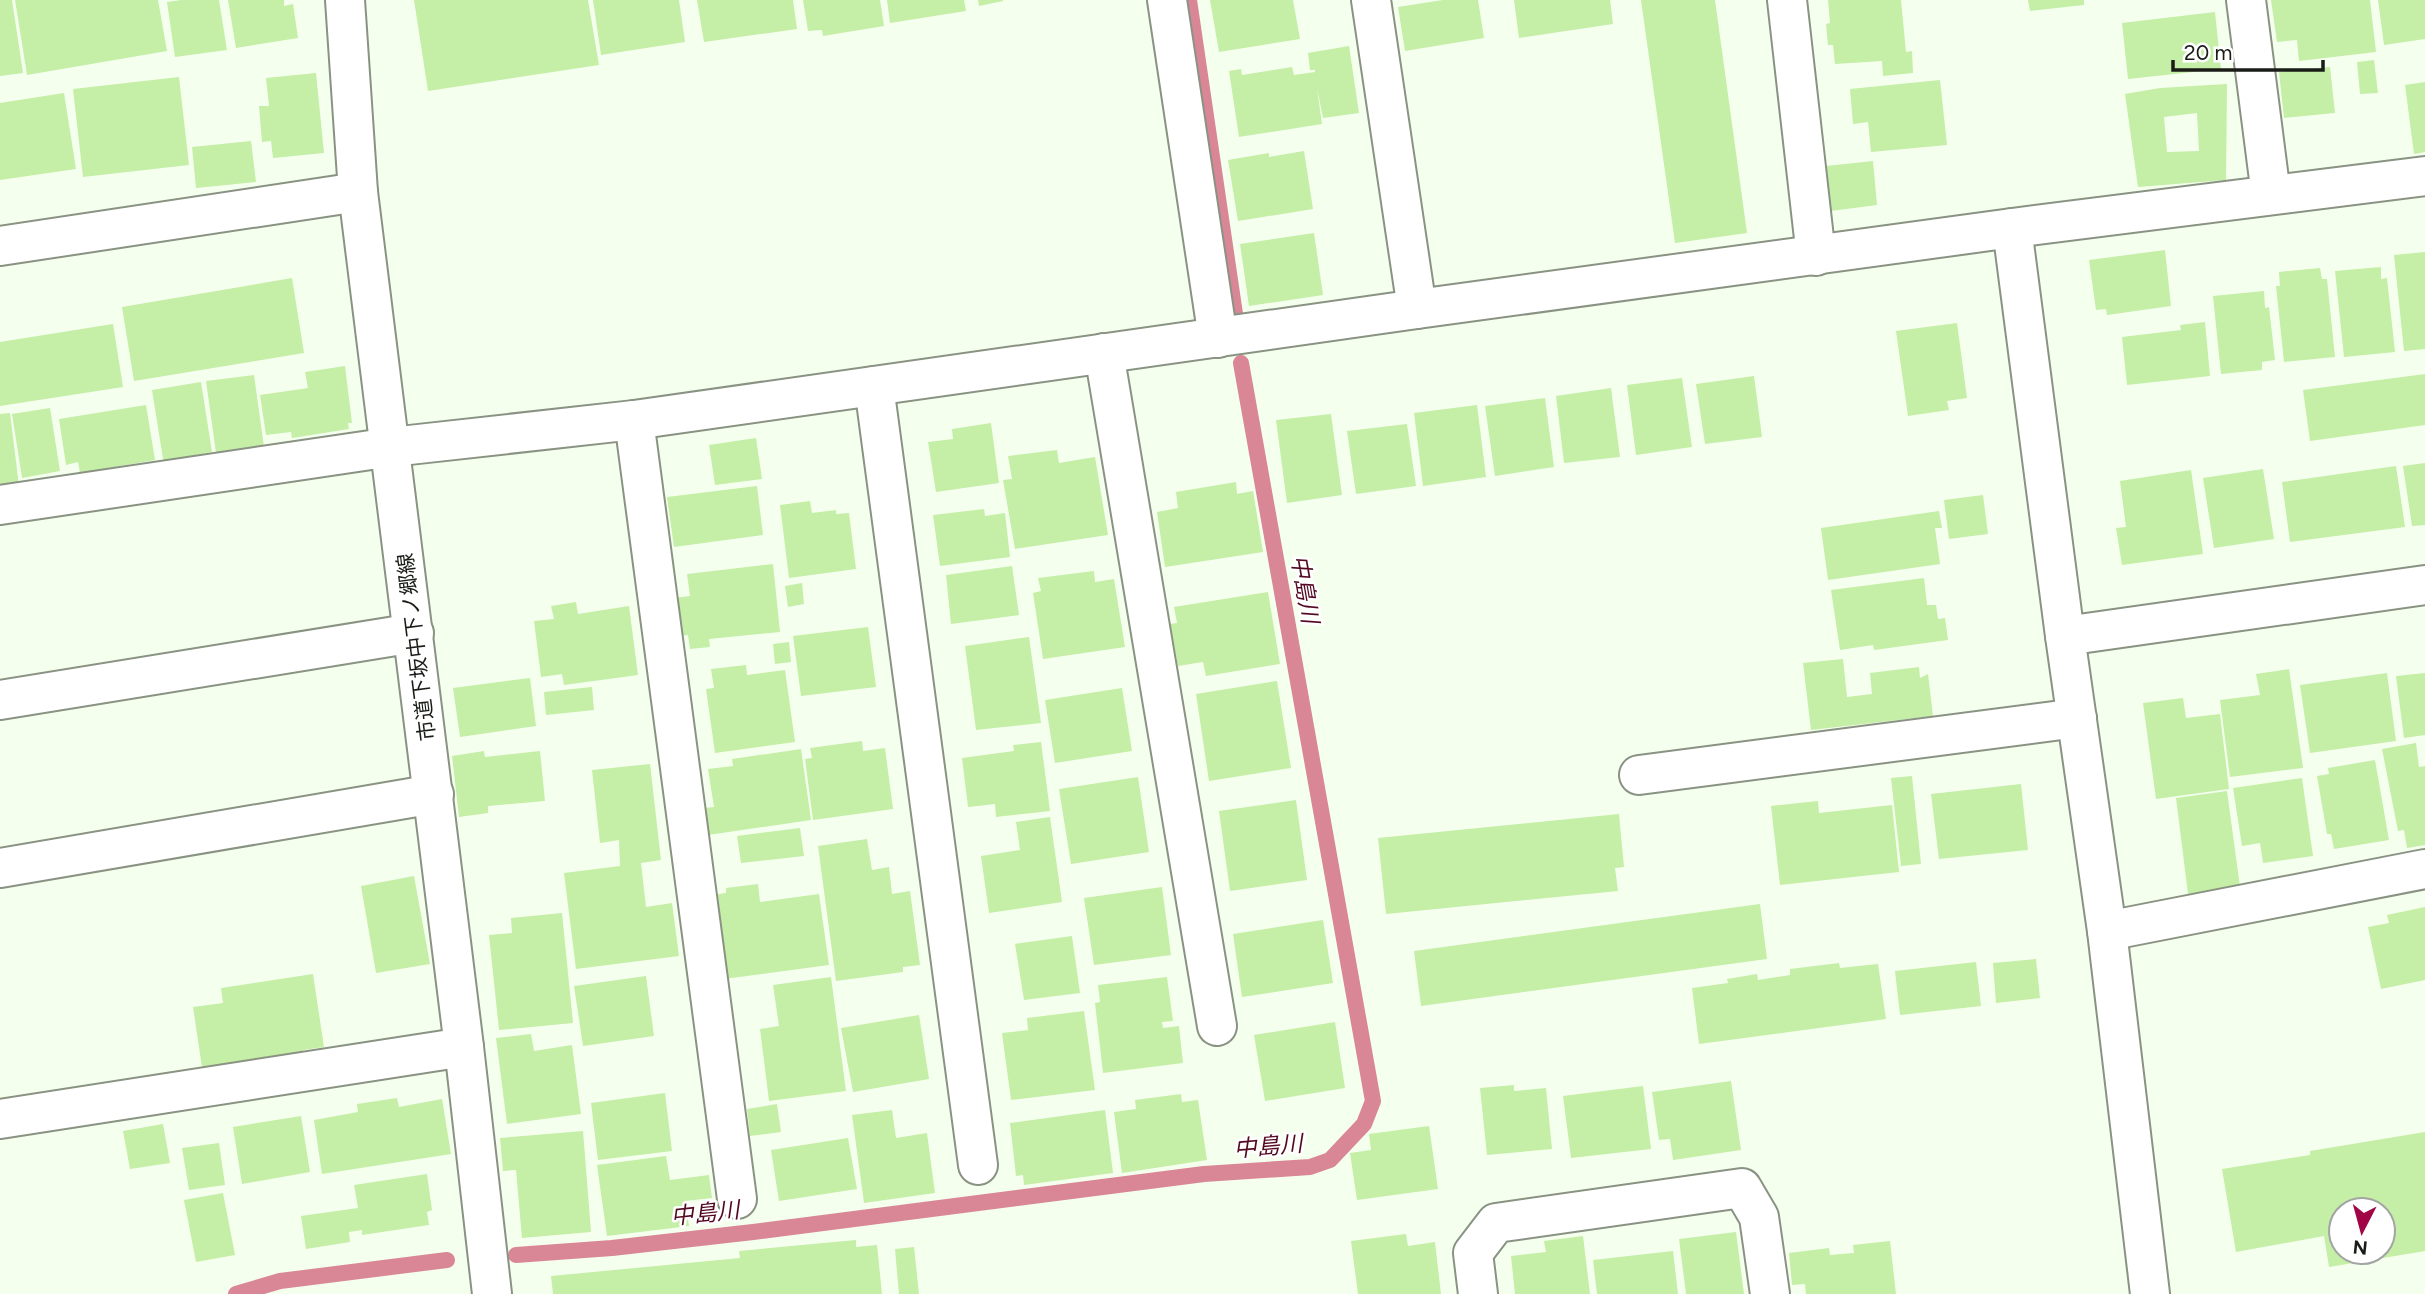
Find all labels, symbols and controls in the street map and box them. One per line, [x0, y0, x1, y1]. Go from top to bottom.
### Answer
scale bar [2173, 28, 2324, 72]
text: 20 m [2184, 40, 2232, 65]
street label: 市道下坂中下ノ郷線 [392, 552, 440, 742]
water label: 中島川 [1285, 553, 1325, 628]
water label: 中島川 [1232, 1129, 1307, 1163]
water label: 中島川 [669, 1195, 744, 1231]
north arrow [2327, 1196, 2397, 1266]
text: N [2352, 1235, 2369, 1260]

